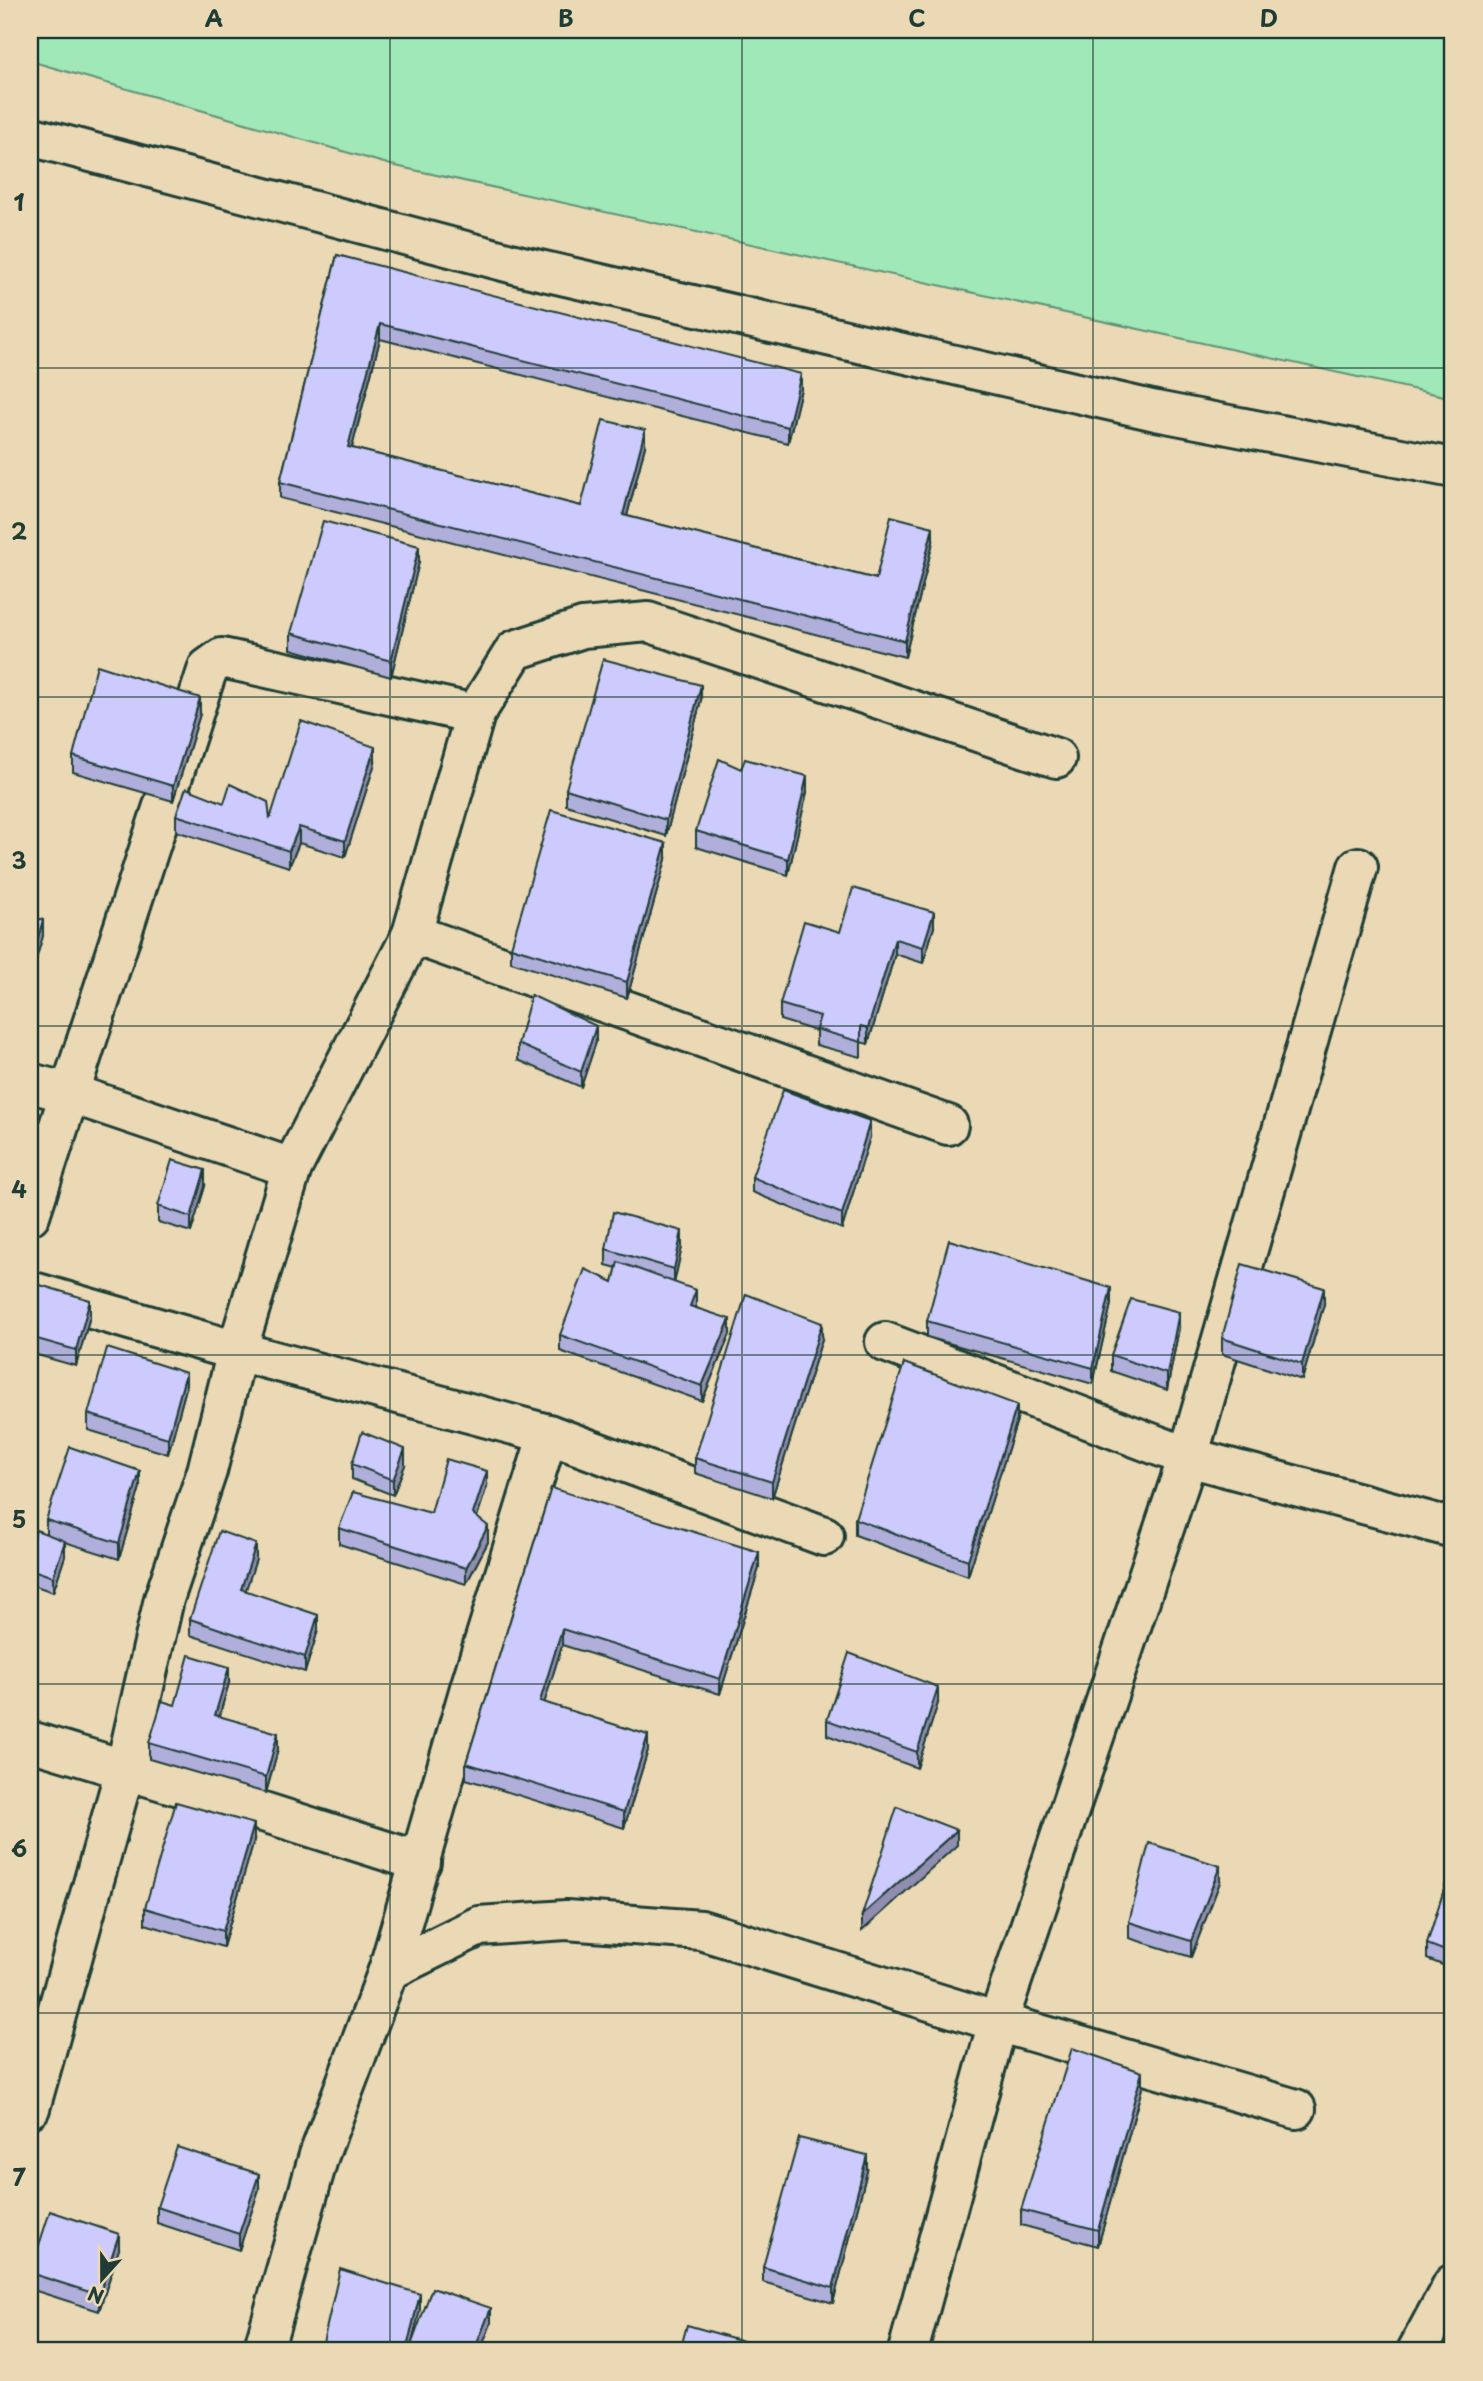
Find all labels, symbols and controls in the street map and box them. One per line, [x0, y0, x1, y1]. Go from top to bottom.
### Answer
text: A [205, 0, 223, 35]
text: B [558, 0, 574, 35]
text: C [908, 0, 926, 35]
text: D [1260, 0, 1278, 35]
text: 1 [14, 184, 25, 219]
text: 2 [11, 513, 27, 548]
text: 3 [11, 842, 27, 877]
text: 4 [11, 1171, 27, 1206]
text: 5 [12, 1501, 26, 1536]
text: 6 [11, 1830, 27, 1865]
text: 7 [12, 2159, 26, 2194]
north arrow [66, 2244, 136, 2314]
text: N [84, 2280, 108, 2312]

